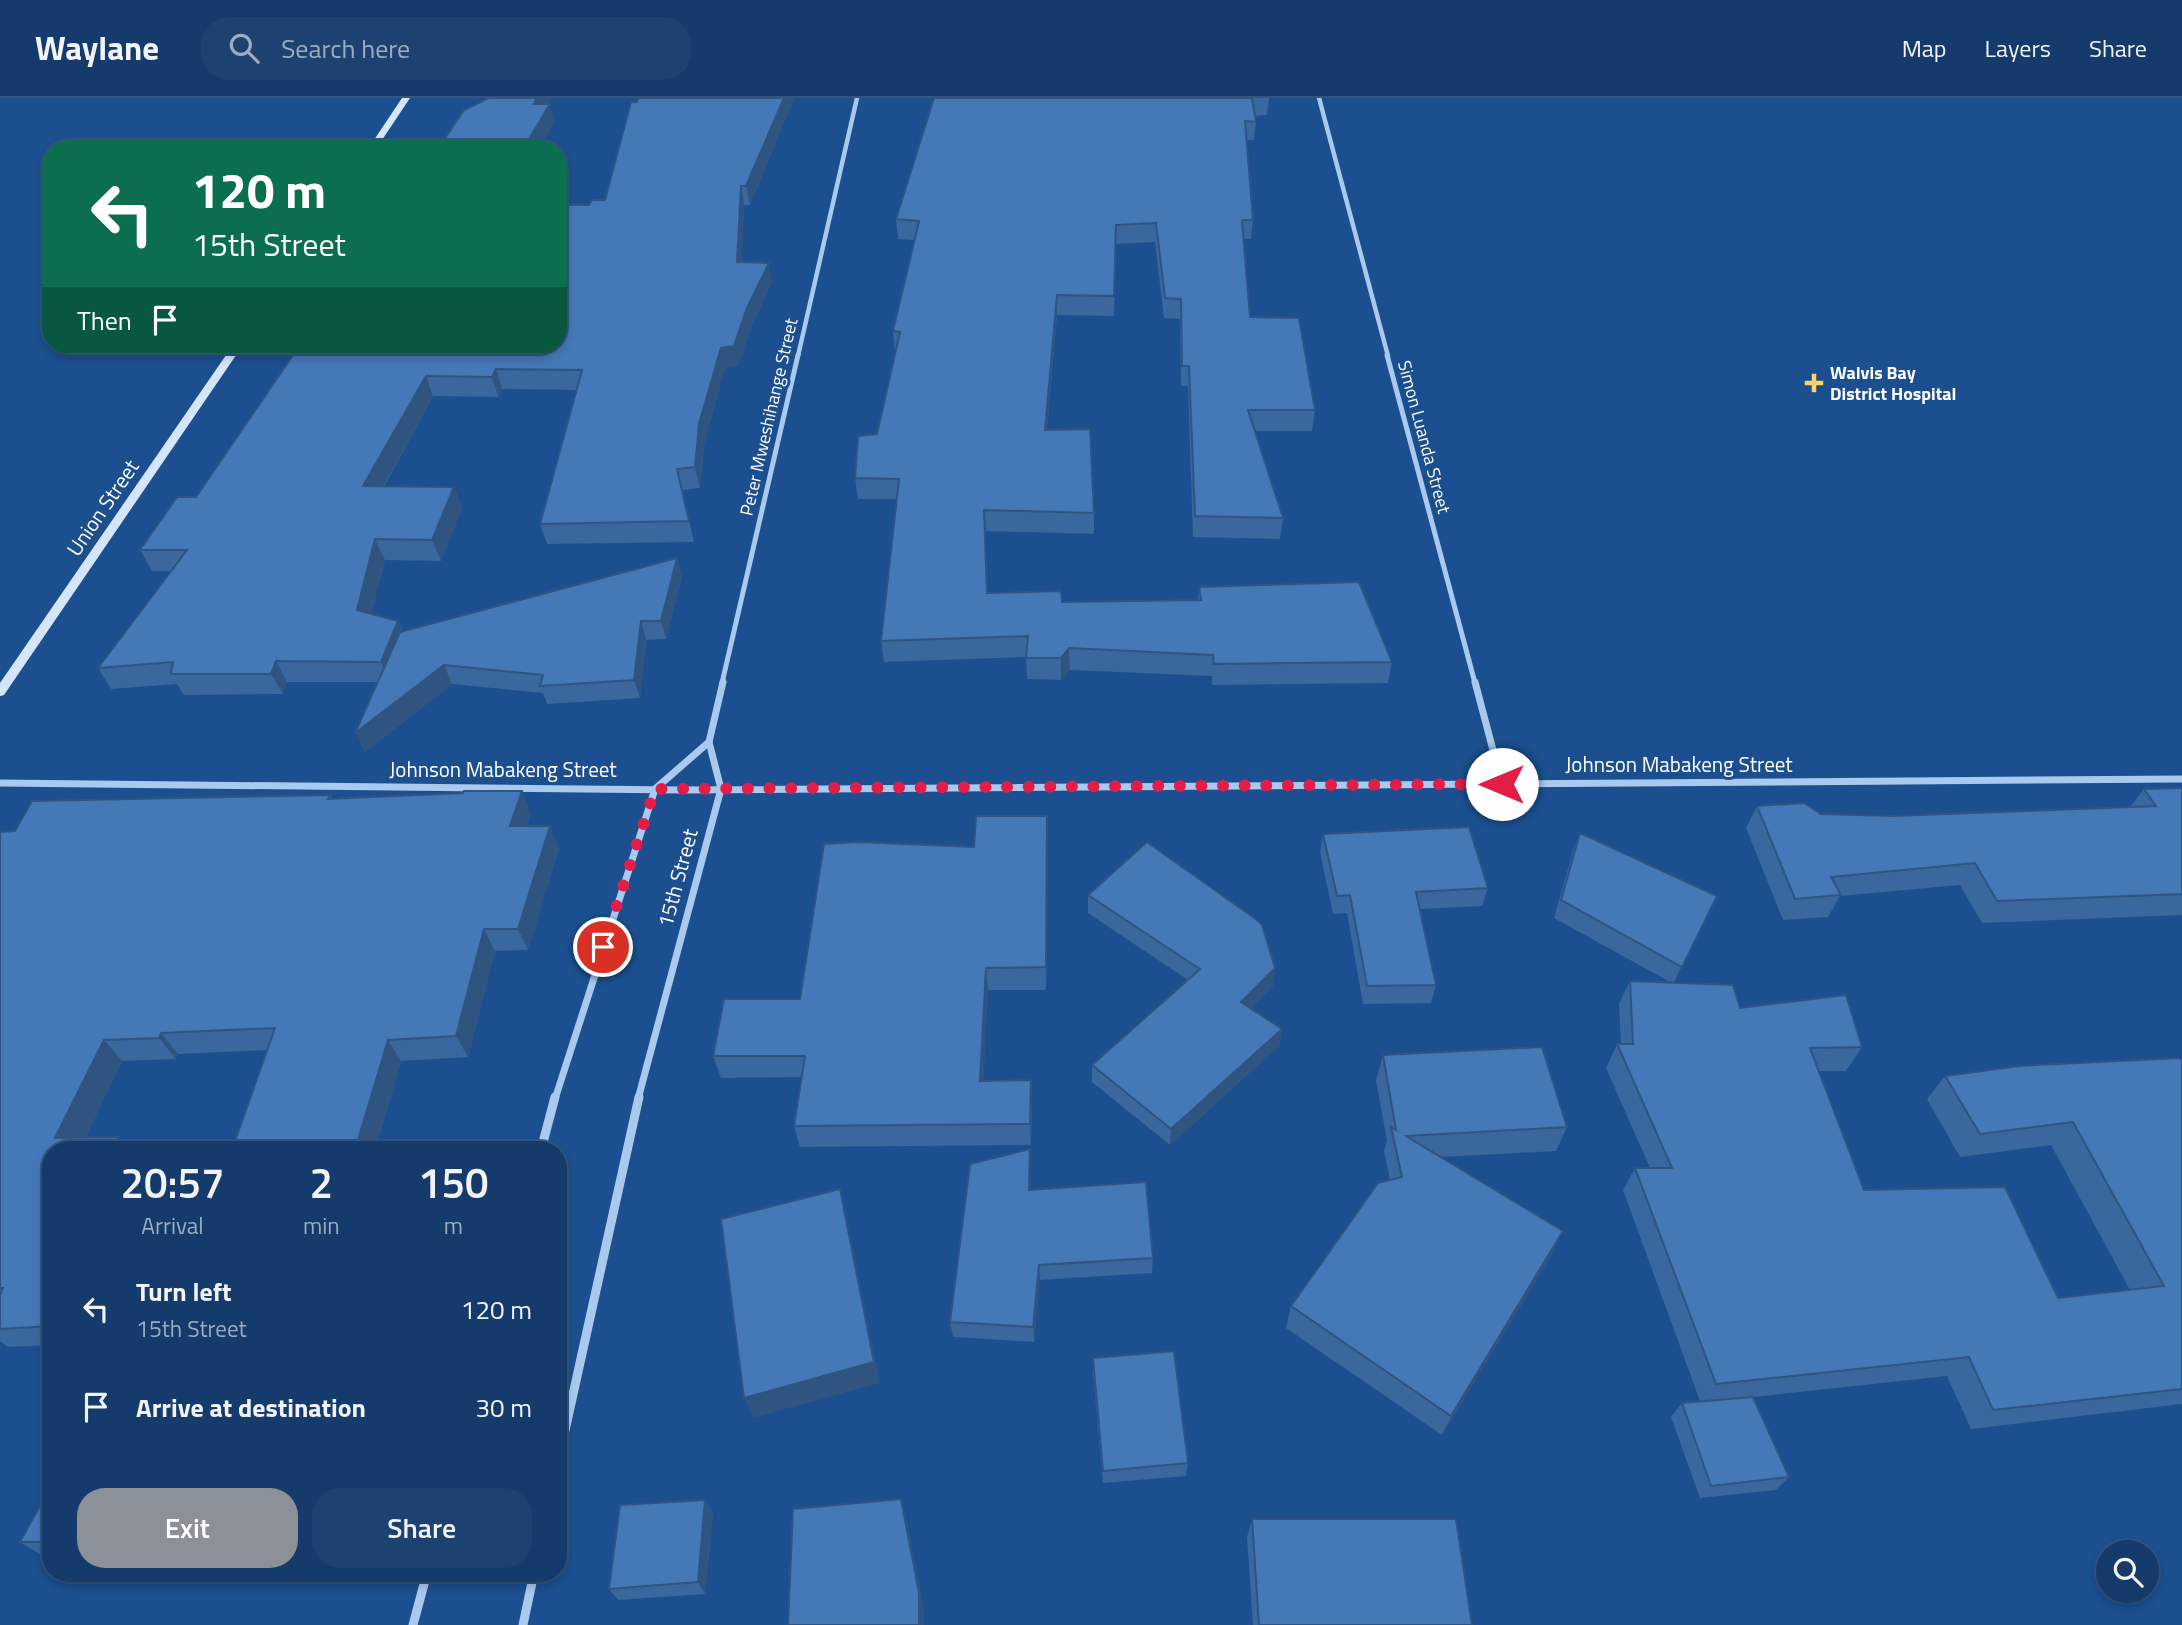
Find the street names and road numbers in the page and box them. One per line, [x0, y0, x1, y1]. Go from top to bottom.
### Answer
street label: Peter Mweshihange Street [733, 315, 805, 518]
street label: Simon Luanda Street [1391, 357, 1458, 517]
street label: Union Street [58, 452, 147, 562]
street label: Johnson Mabakeng Street [1565, 748, 1793, 780]
street label: Johnson Mabakeng Street [389, 753, 617, 785]
street label: 15th Street [649, 824, 706, 931]

